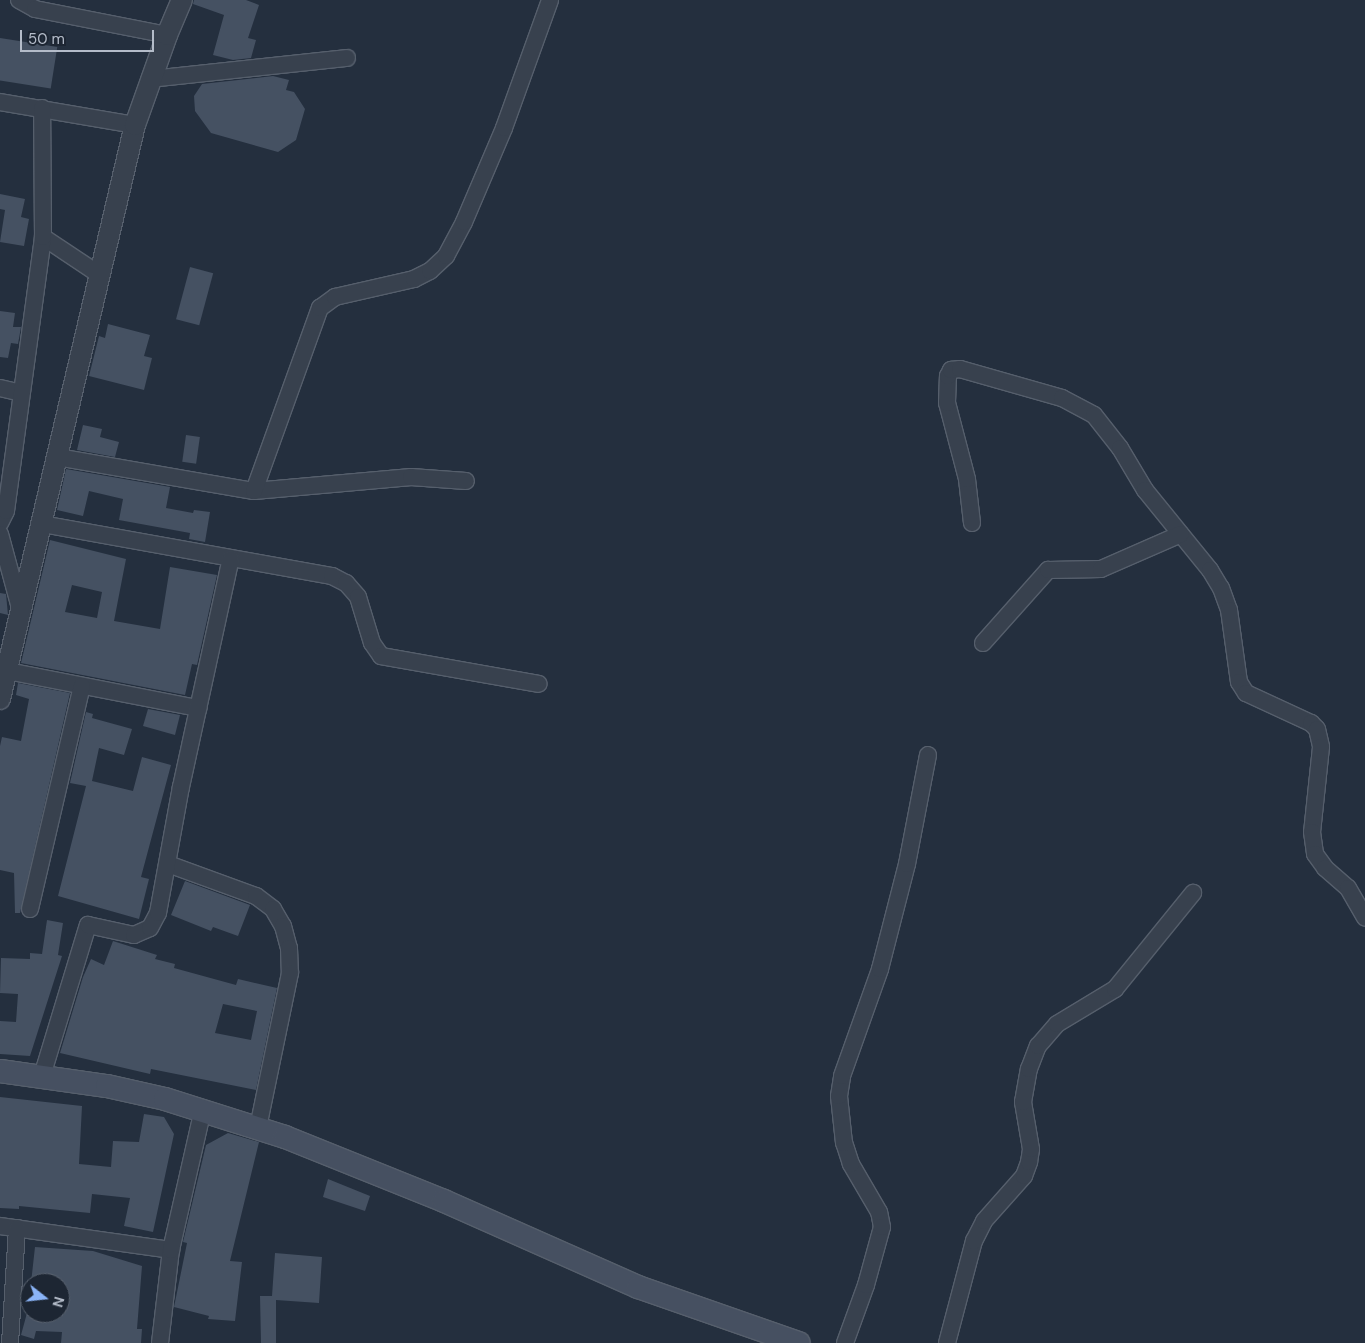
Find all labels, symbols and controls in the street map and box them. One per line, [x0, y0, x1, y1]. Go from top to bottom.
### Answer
scale bar [22, 20, 156, 52]
text: 50 m [28, 29, 65, 49]
north arrow [20, 1273, 70, 1323]
text: N [48, 1294, 69, 1309]

